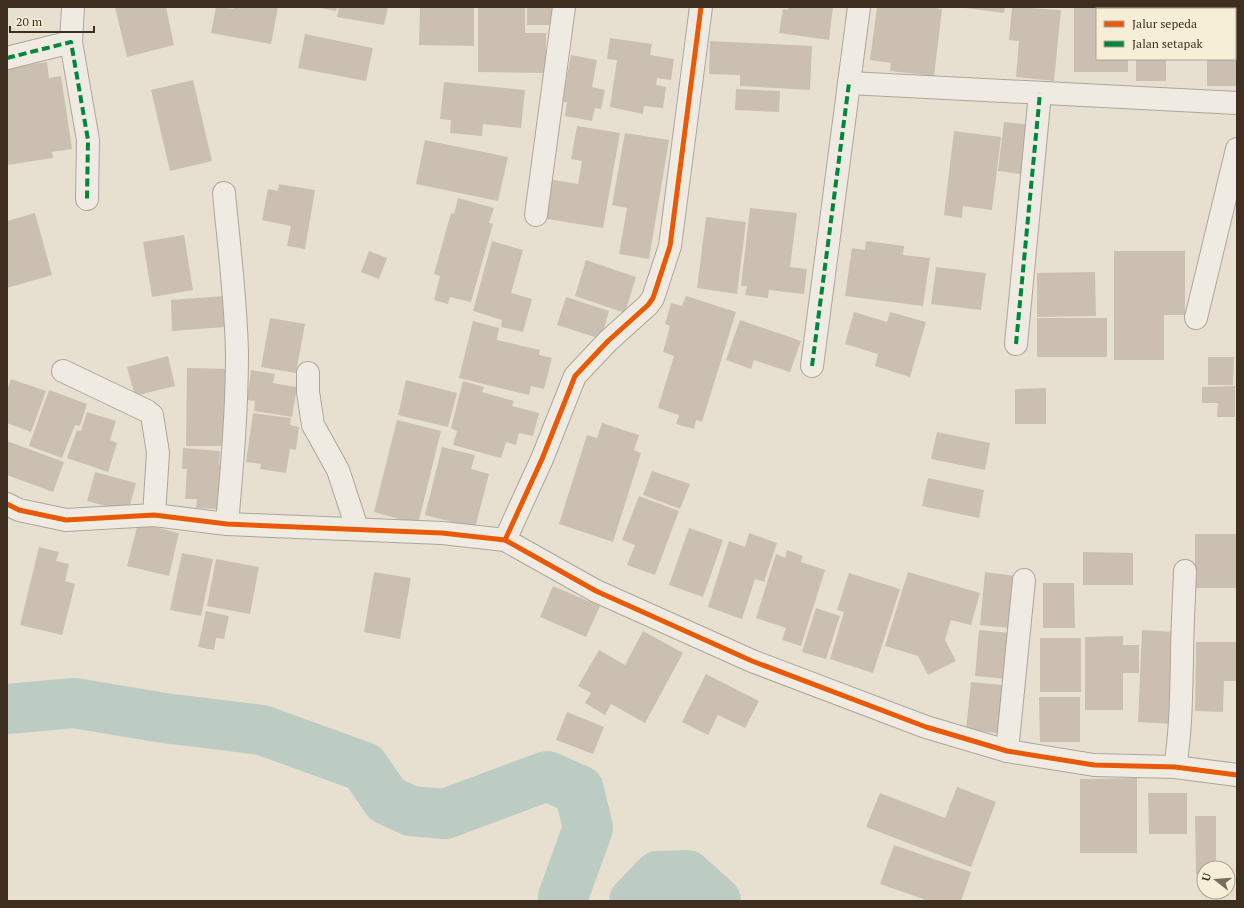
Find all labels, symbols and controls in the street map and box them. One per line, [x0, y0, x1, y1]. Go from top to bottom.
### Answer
scale bar [10, 8, 94, 34]
legend [1096, 8, 1236, 60]
text: 20 m [16, 14, 43, 29]
text: Jalur sepeda [1132, 16, 1197, 31]
text: Jalan setapak [1132, 36, 1203, 51]
north arrow [1196, 860, 1236, 900]
text: U [1199, 871, 1214, 883]

